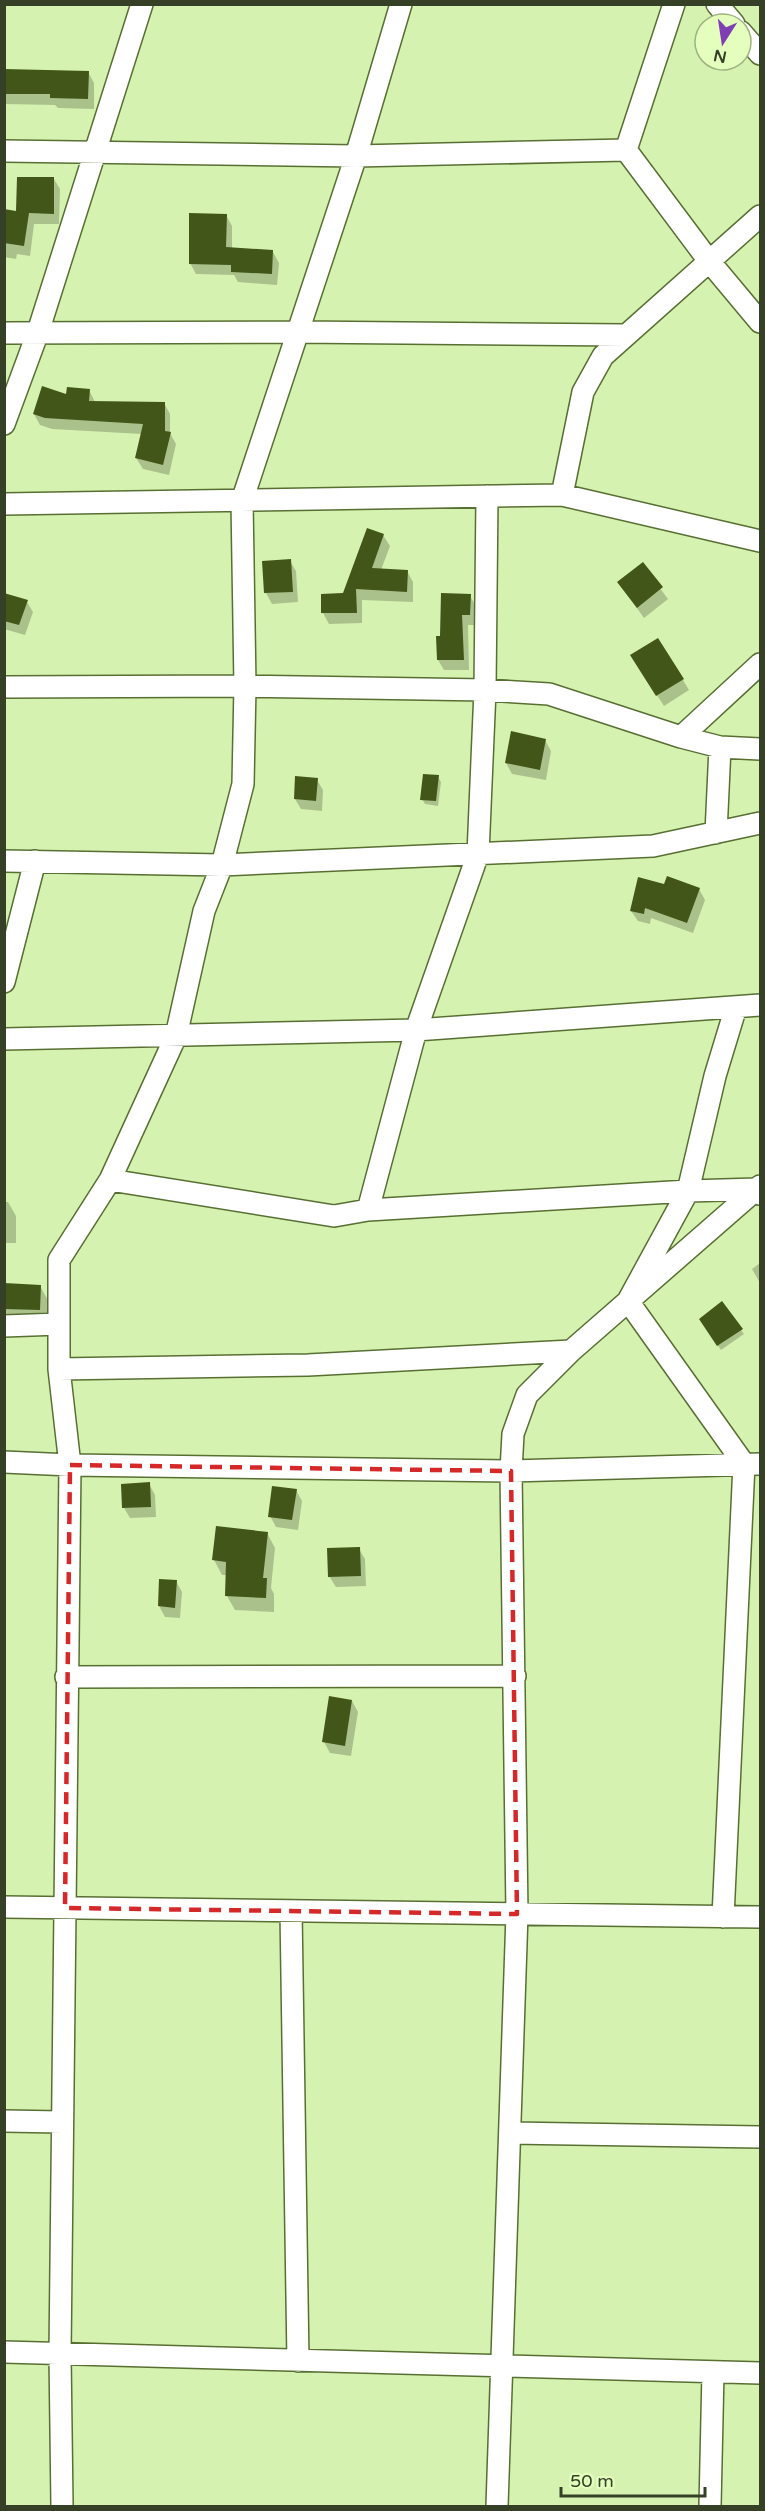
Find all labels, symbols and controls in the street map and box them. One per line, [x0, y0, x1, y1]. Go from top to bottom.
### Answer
north arrow [693, 12, 753, 72]
text: N [712, 45, 728, 67]
scale bar [561, 2460, 705, 2498]
text: 50 m [570, 2470, 614, 2492]

